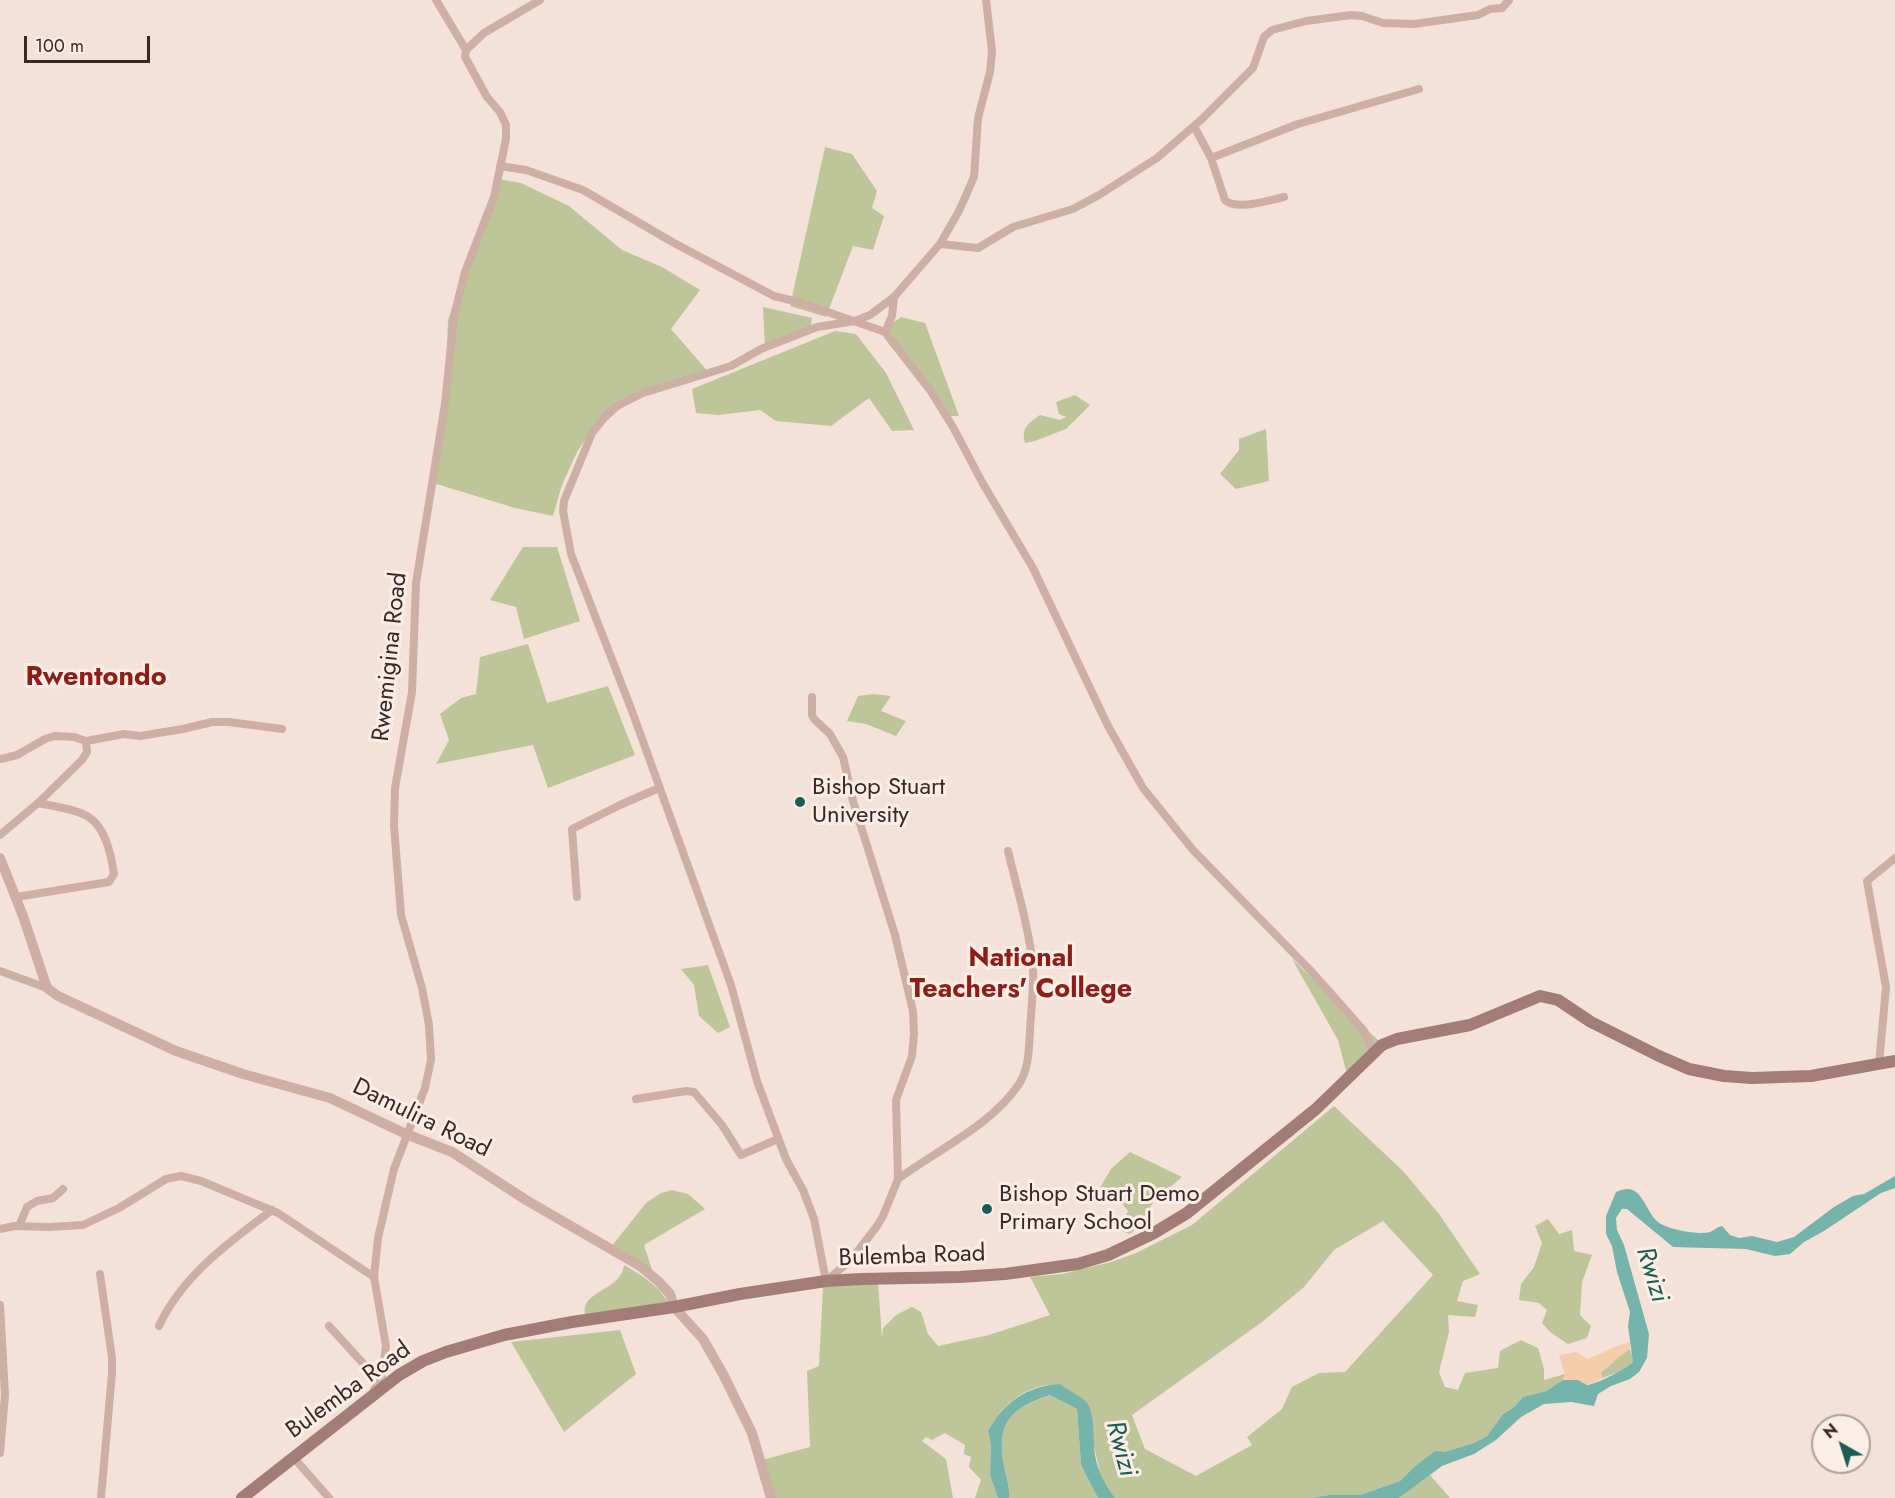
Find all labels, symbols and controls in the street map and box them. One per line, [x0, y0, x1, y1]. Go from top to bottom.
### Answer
scale bar [27, 24, 153, 62]
text: 100 m [35, 33, 84, 59]
street label: Rwemigina Road [368, 571, 414, 743]
district label: Rwentondo [25, 662, 167, 694]
place label: Bishop Stuart University [812, 774, 945, 830]
marker: Bishop Stuart University [793, 795, 807, 809]
district label: National Teachers' College [910, 943, 1132, 1006]
street label: Damulira Road [347, 1073, 495, 1165]
place label: Bishop Stuart Demo Primary School [999, 1181, 1200, 1237]
marker: Bishop Stuart Demo Primary School [980, 1202, 994, 1216]
street label: Bulemba Road [838, 1240, 986, 1274]
water label: Rwizi [1628, 1244, 1674, 1306]
street label: Bulemba Road [281, 1336, 417, 1446]
north arrow [1811, 1414, 1871, 1474]
water label: Rwizi [1098, 1418, 1142, 1480]
text: N [1818, 1418, 1843, 1444]

